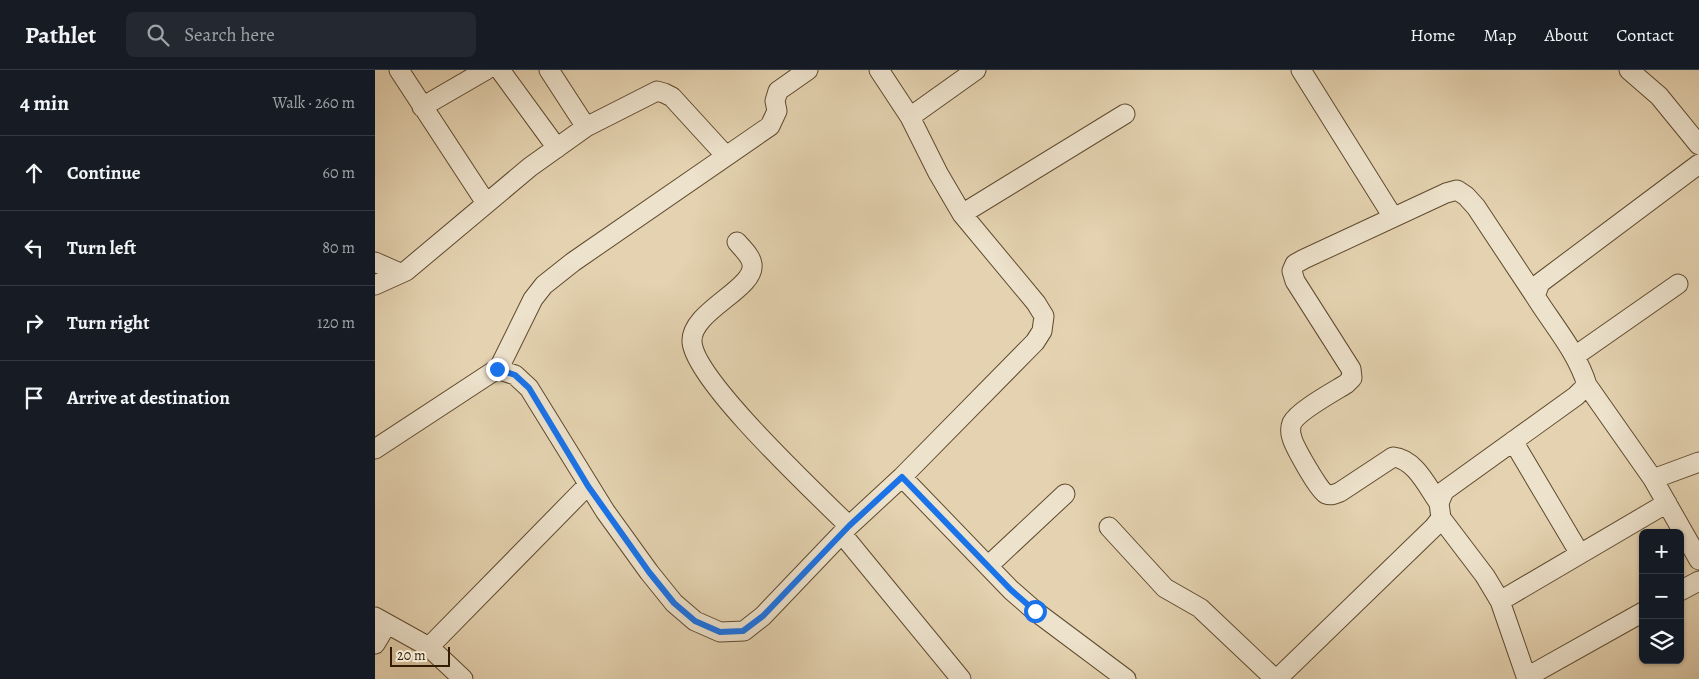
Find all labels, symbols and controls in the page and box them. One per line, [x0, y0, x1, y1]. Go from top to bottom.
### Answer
search box [126, 12, 476, 57]
text: Pathlet [25, 19, 96, 51]
icon: search [144, 21, 172, 49]
text: Search here [184, 22, 275, 48]
text: Home [1410, 23, 1455, 47]
text: Map [1483, 23, 1516, 47]
text: About [1544, 23, 1588, 47]
text: Contact [1616, 23, 1674, 47]
text: 4 min [20, 89, 69, 117]
text: Walk · 260 m [273, 92, 355, 114]
icon: ahead [20, 159, 48, 187]
text: Continue [67, 160, 141, 186]
text: 60 m [323, 162, 355, 184]
icon: left [20, 234, 48, 262]
text: Turn left [67, 235, 136, 261]
text: 80 m [322, 237, 355, 259]
icon: right [20, 309, 48, 337]
text: Turn right [67, 310, 149, 336]
text: 120 m [317, 312, 355, 334]
route end [486, 358, 509, 381]
icon: arrive [20, 384, 48, 412]
text: Arrive at destination [67, 385, 230, 411]
map controls [1639, 529, 1684, 664]
button: + [1639, 529, 1684, 574]
button: − [1639, 574, 1684, 619]
route start [1024, 600, 1047, 623]
button: layers [1639, 619, 1684, 664]
scale bar [390, 644, 450, 667]
text: 20 m [397, 646, 426, 665]

